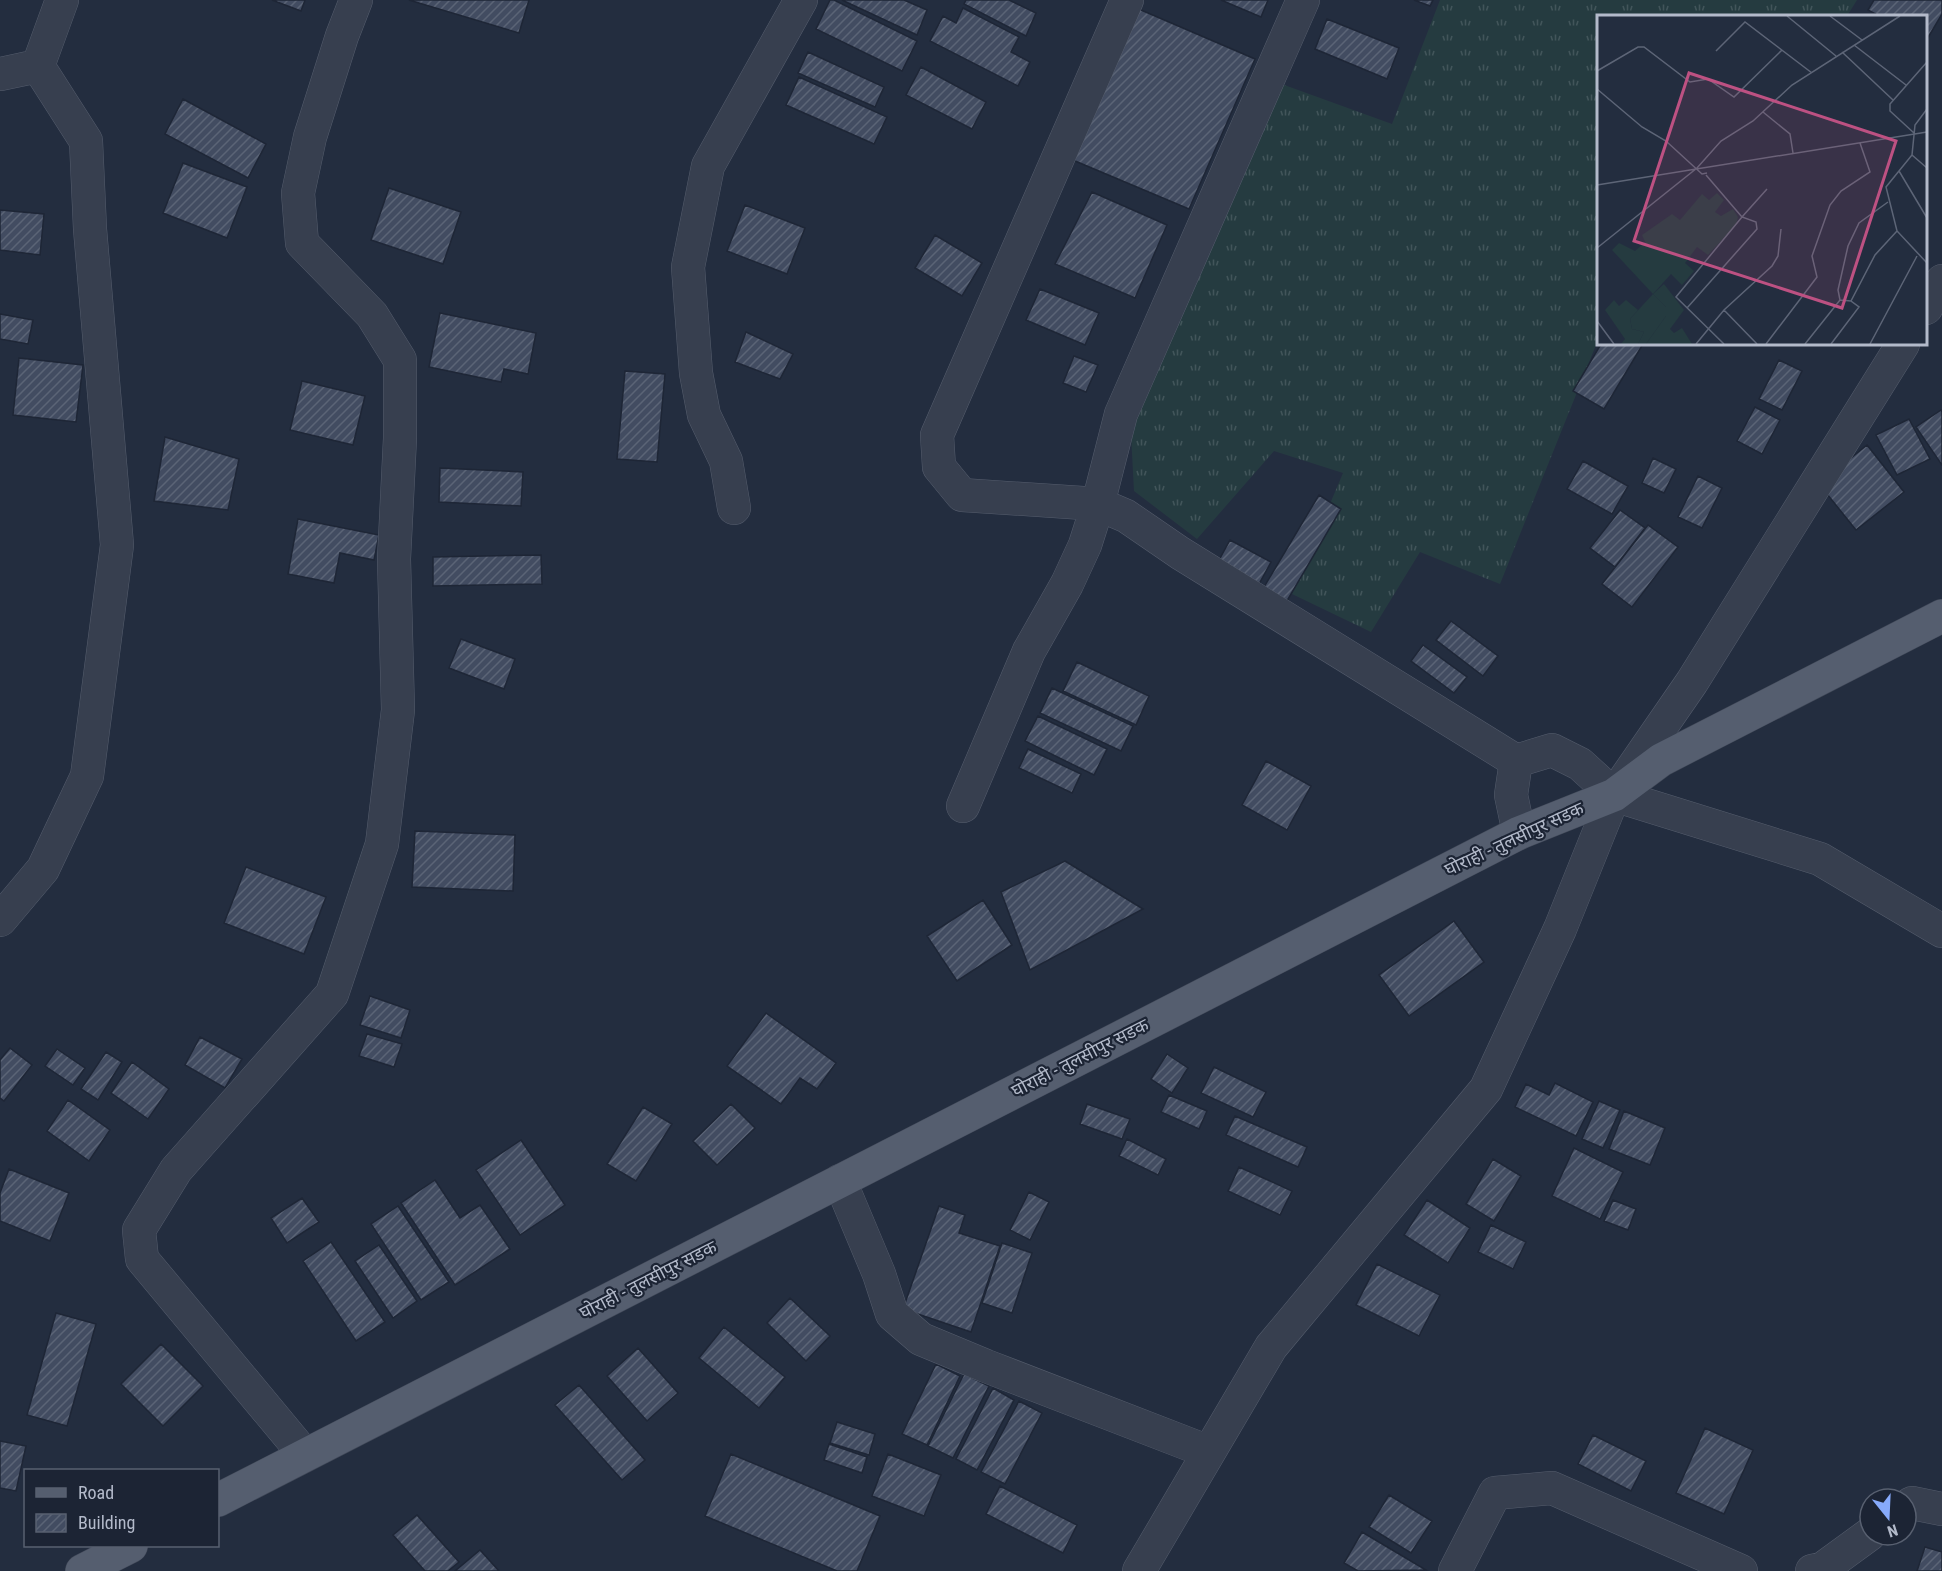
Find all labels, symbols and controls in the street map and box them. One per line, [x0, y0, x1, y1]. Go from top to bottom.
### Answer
inset map [1597, 15, 1927, 345]
street label: घोराही - तुलसीपुर सडक [1441, 797, 1589, 882]
street label: घोराही - तुलसीपुर सडक [1008, 1013, 1154, 1103]
street label: घोराही - तुलसीपुर सडक [576, 1235, 722, 1325]
legend [24, 1469, 219, 1547]
text: Road [78, 1482, 114, 1503]
north arrow [1858, 1487, 1918, 1547]
text: Building [78, 1512, 135, 1533]
text: N [1885, 1520, 1900, 1541]

